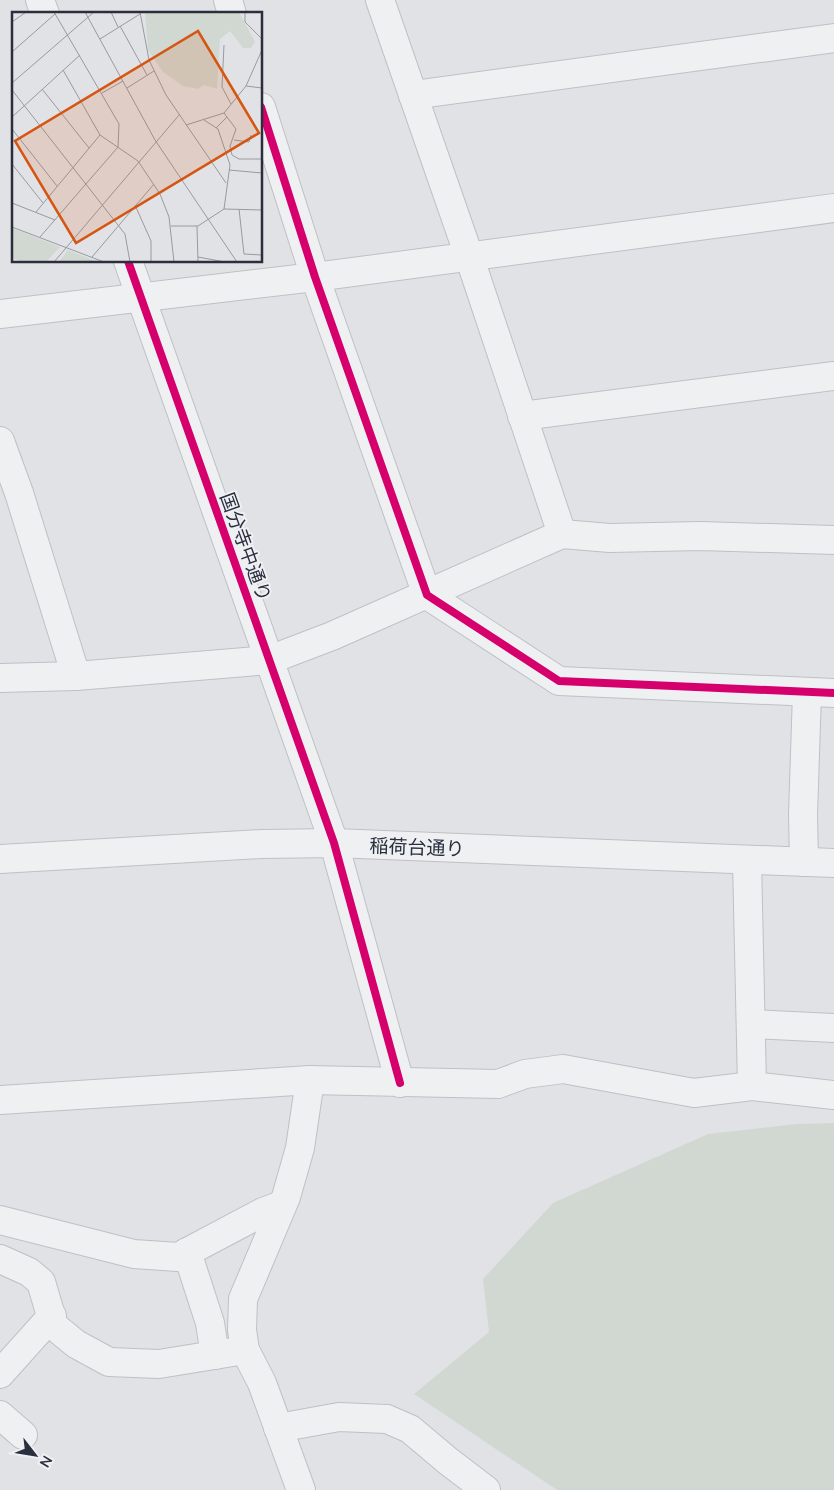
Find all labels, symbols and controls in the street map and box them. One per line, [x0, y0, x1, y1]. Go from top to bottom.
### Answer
inset map [12, 12, 262, 262]
street label: 国分寺中通り [215, 489, 277, 605]
street label: 稲荷台通り [369, 833, 465, 861]
north arrow [10, 1430, 60, 1480]
text: N [36, 1453, 57, 1471]

